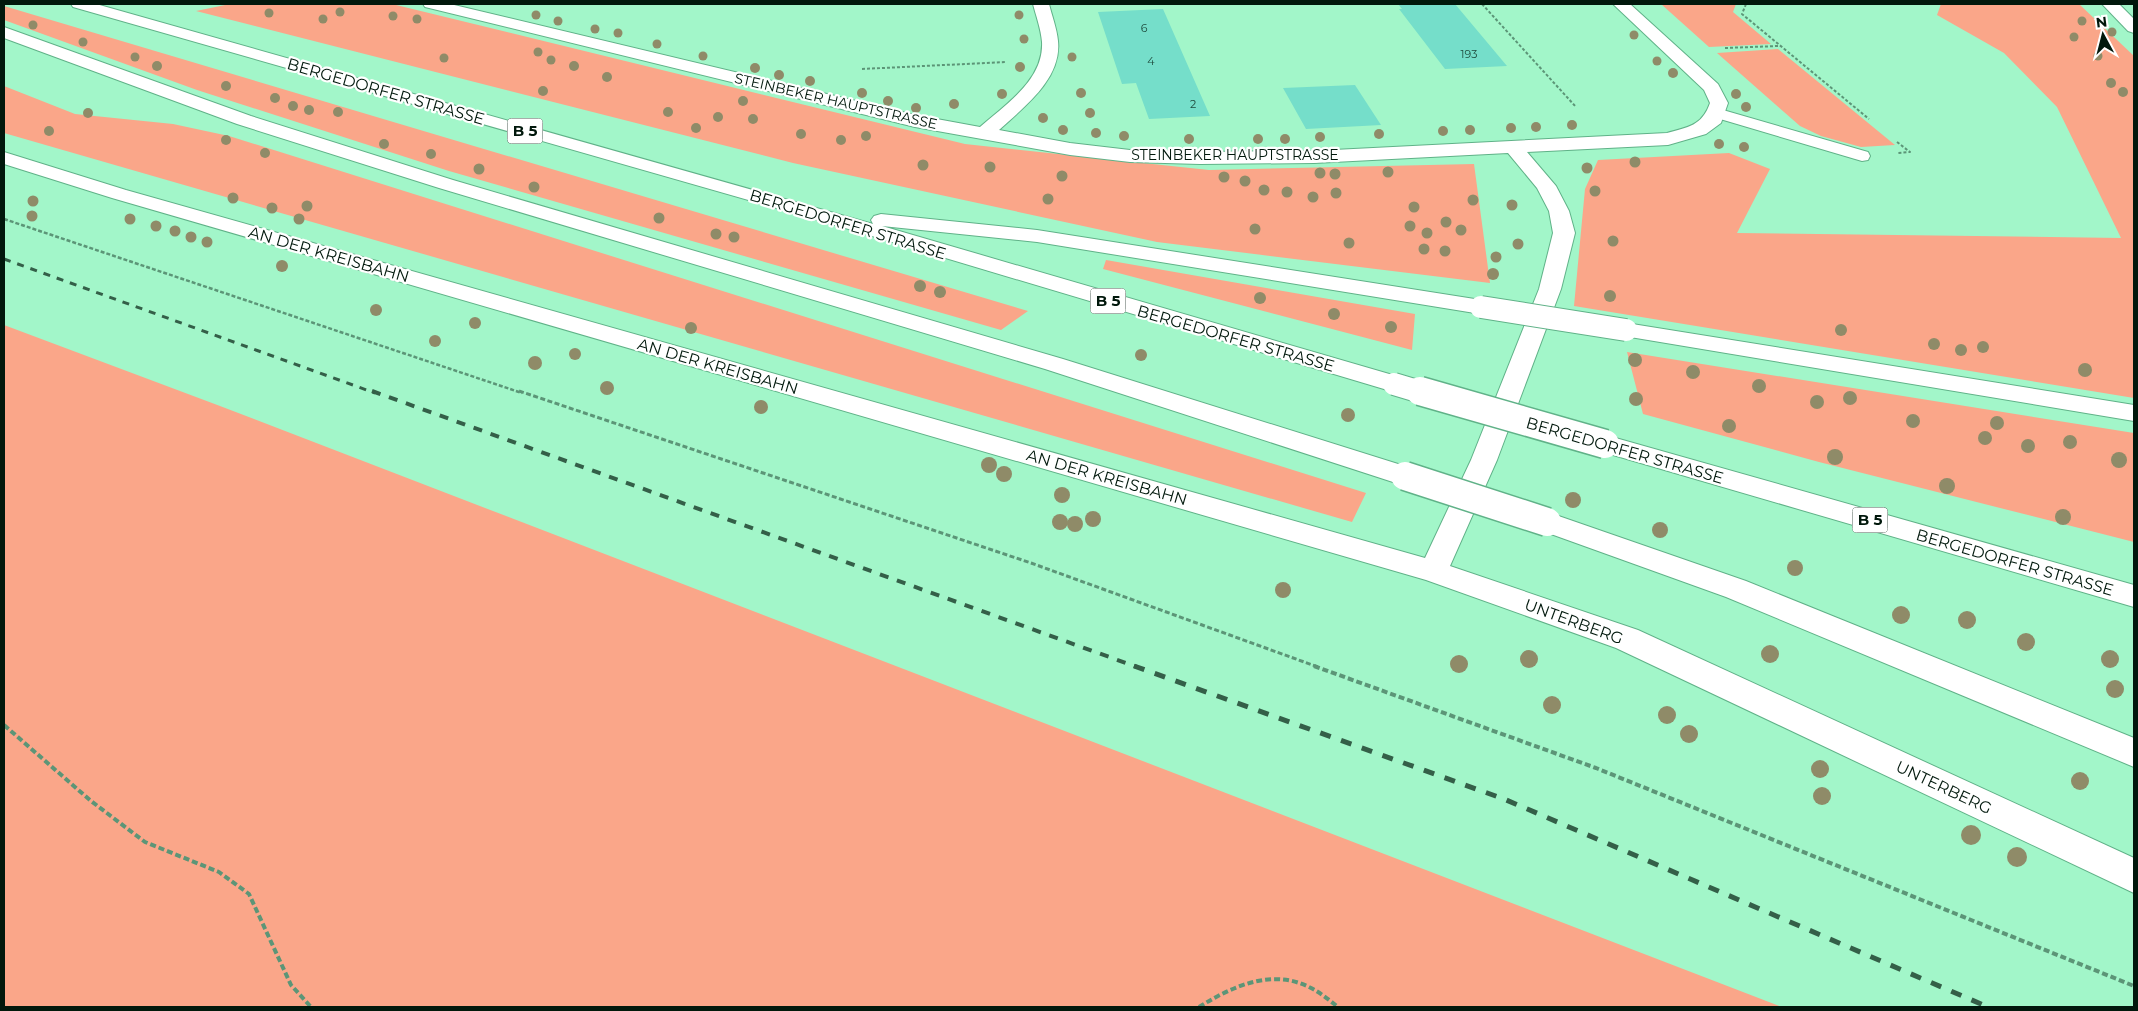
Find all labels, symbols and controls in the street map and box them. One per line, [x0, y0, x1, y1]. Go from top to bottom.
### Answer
north arrow [2078, 10, 2128, 60]
text: N [2095, 12, 2108, 32]
house number: 6 [1141, 21, 1148, 35]
house number: 193 [1461, 47, 1477, 61]
street label: BERGEDORFER STRASSE [285, 54, 487, 129]
house number: 4 [1147, 54, 1155, 68]
street label: STEINBEKER HAUPTSTRASSE [733, 69, 939, 133]
house number: 2 [1190, 97, 1196, 111]
road number: B 5 [508, 118, 542, 144]
street label: STEINBEKER HAUPTSTRASSE [1131, 146, 1339, 164]
street label: BERGEDORFER STRASSE [747, 185, 948, 263]
street label: AN DER KREISBAHN [246, 222, 411, 287]
road number: B 5 [1090, 288, 1126, 314]
street label: BERGEDORFER STRASSE [1135, 301, 1337, 376]
street label: AN DER KREISBAHN [635, 334, 800, 399]
street label: BERGEDORFER STRASSE [1524, 413, 1726, 488]
street label: AN DER KREISBAHN [1024, 445, 1189, 510]
road number: B 5 [1852, 508, 1888, 532]
street label: BERGEDORFER STRASSE [1914, 525, 2116, 600]
street label: UNTERBERG [1522, 595, 1626, 648]
street label: UNTERBERG [1893, 757, 1995, 818]

